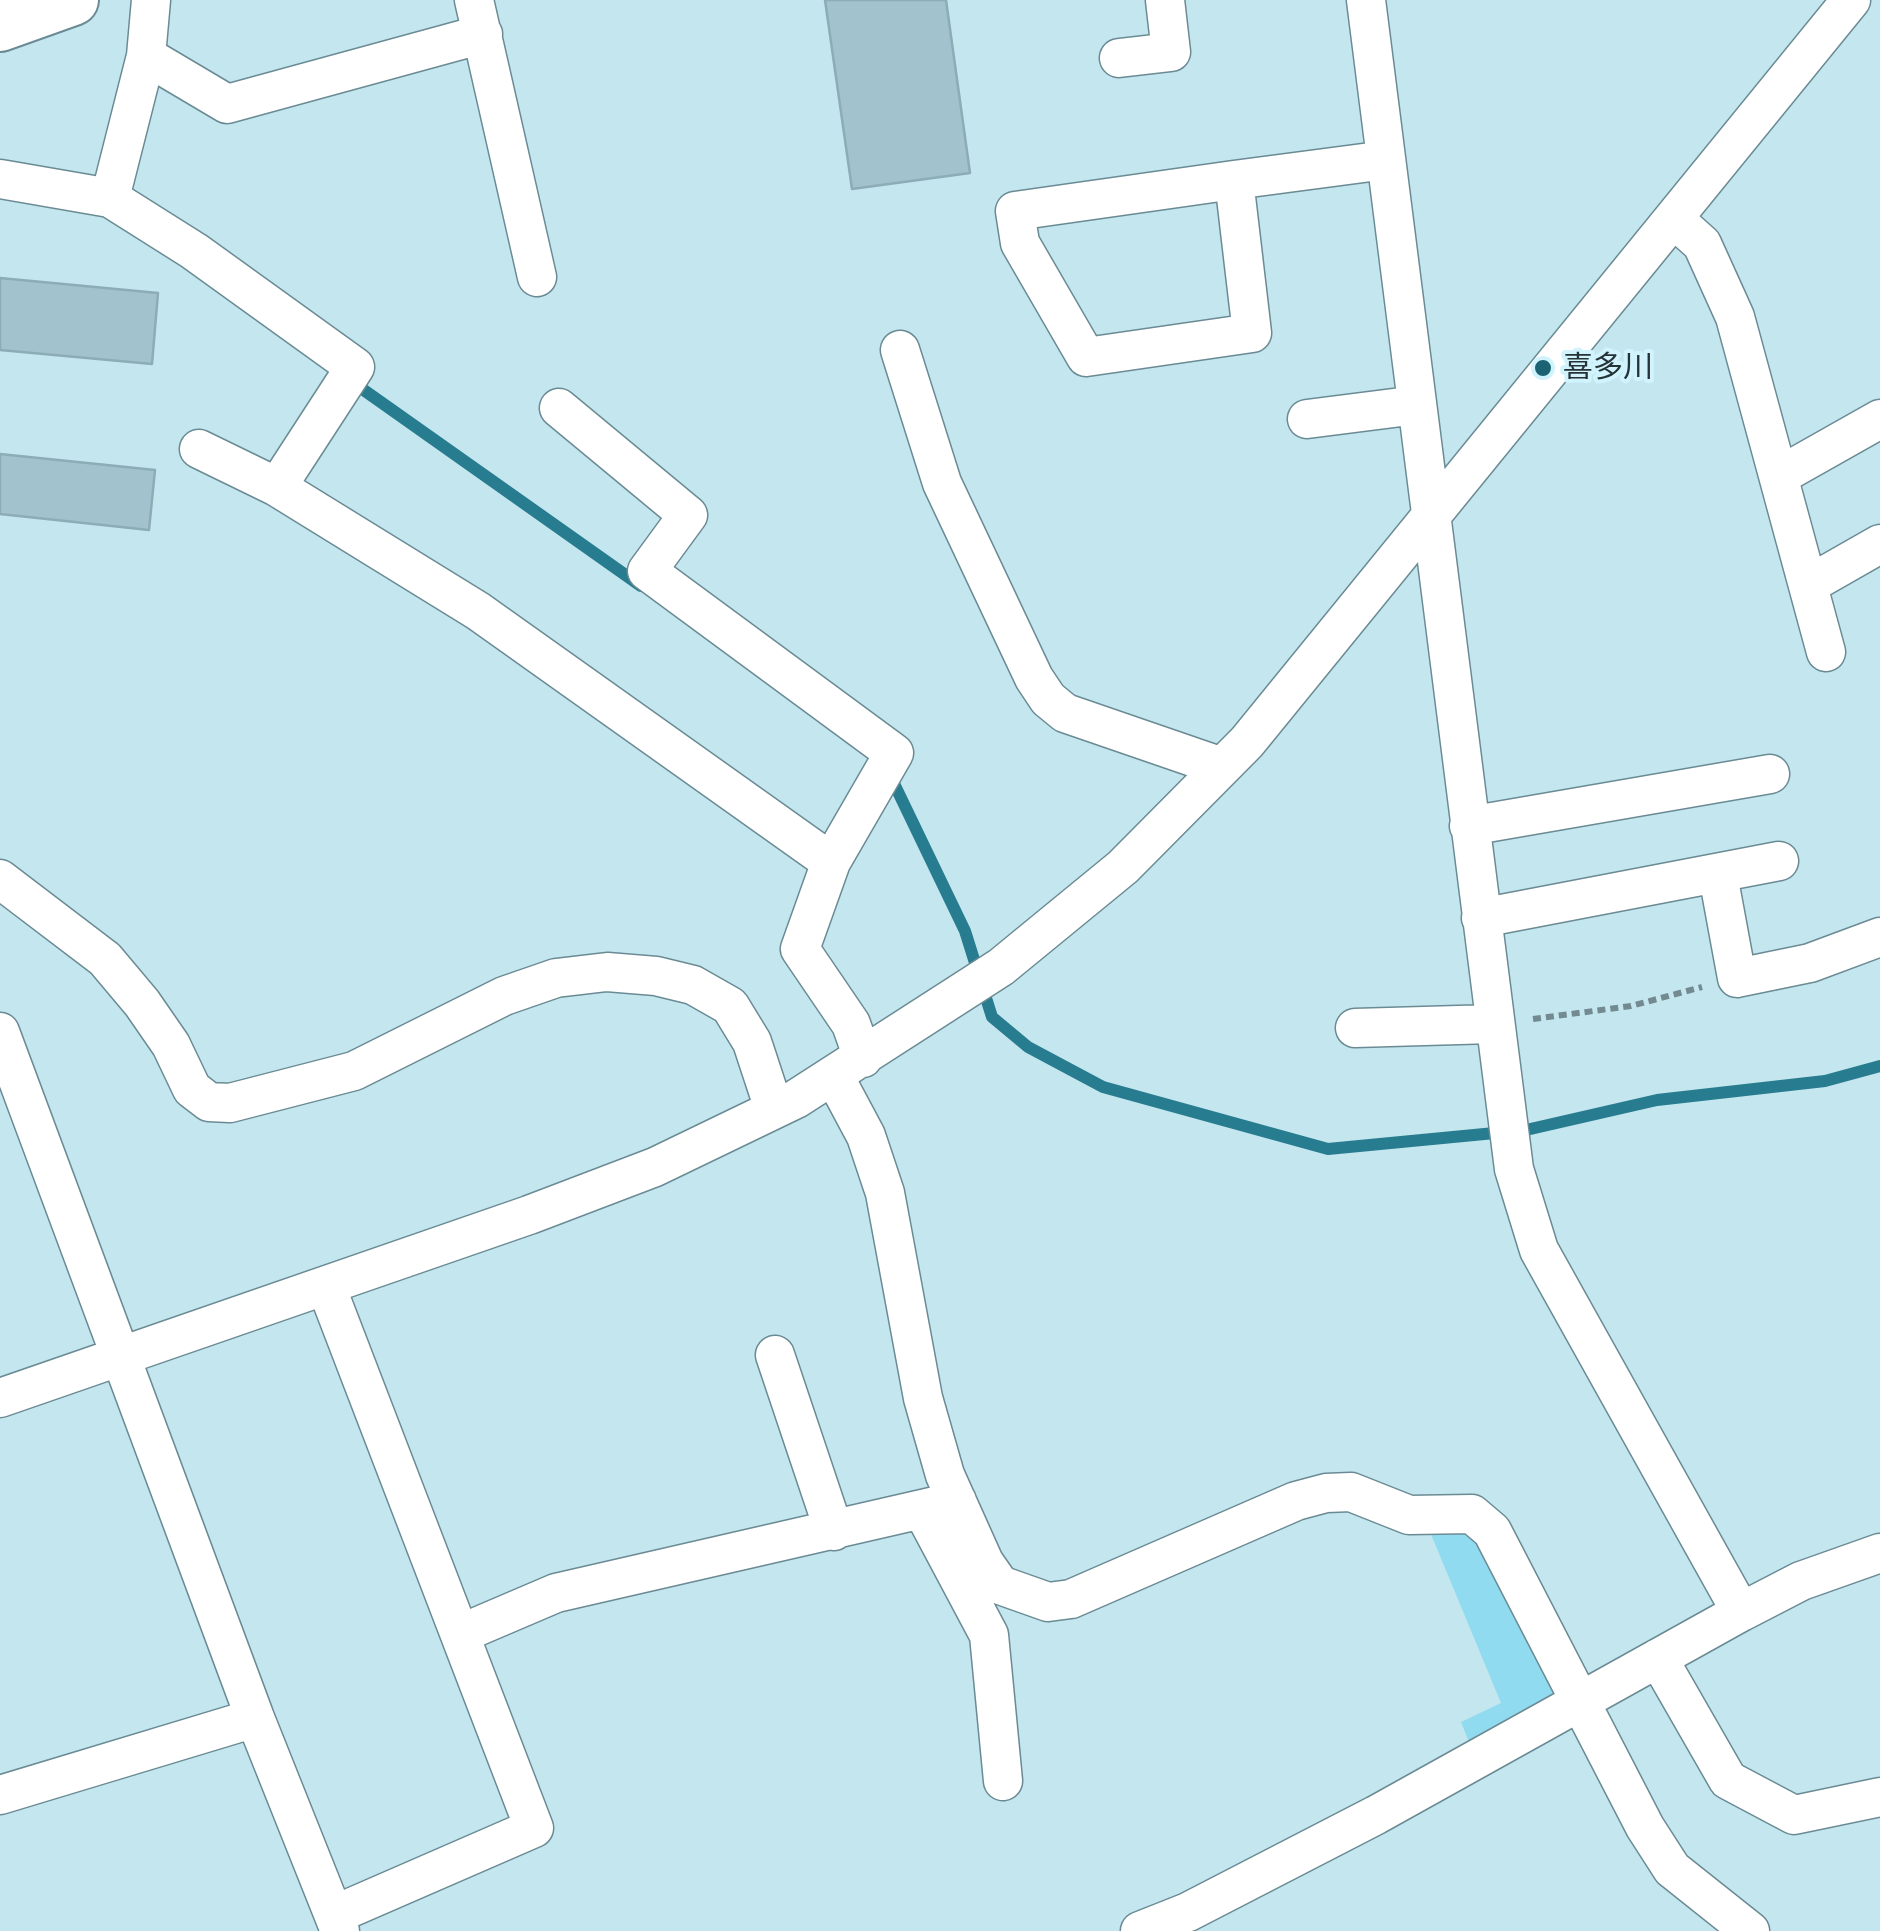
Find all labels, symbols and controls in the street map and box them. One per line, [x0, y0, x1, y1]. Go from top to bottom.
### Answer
place label: 喜多川 [1563, 350, 1653, 386]
marker: 喜多川 [1532, 357, 1554, 379]

